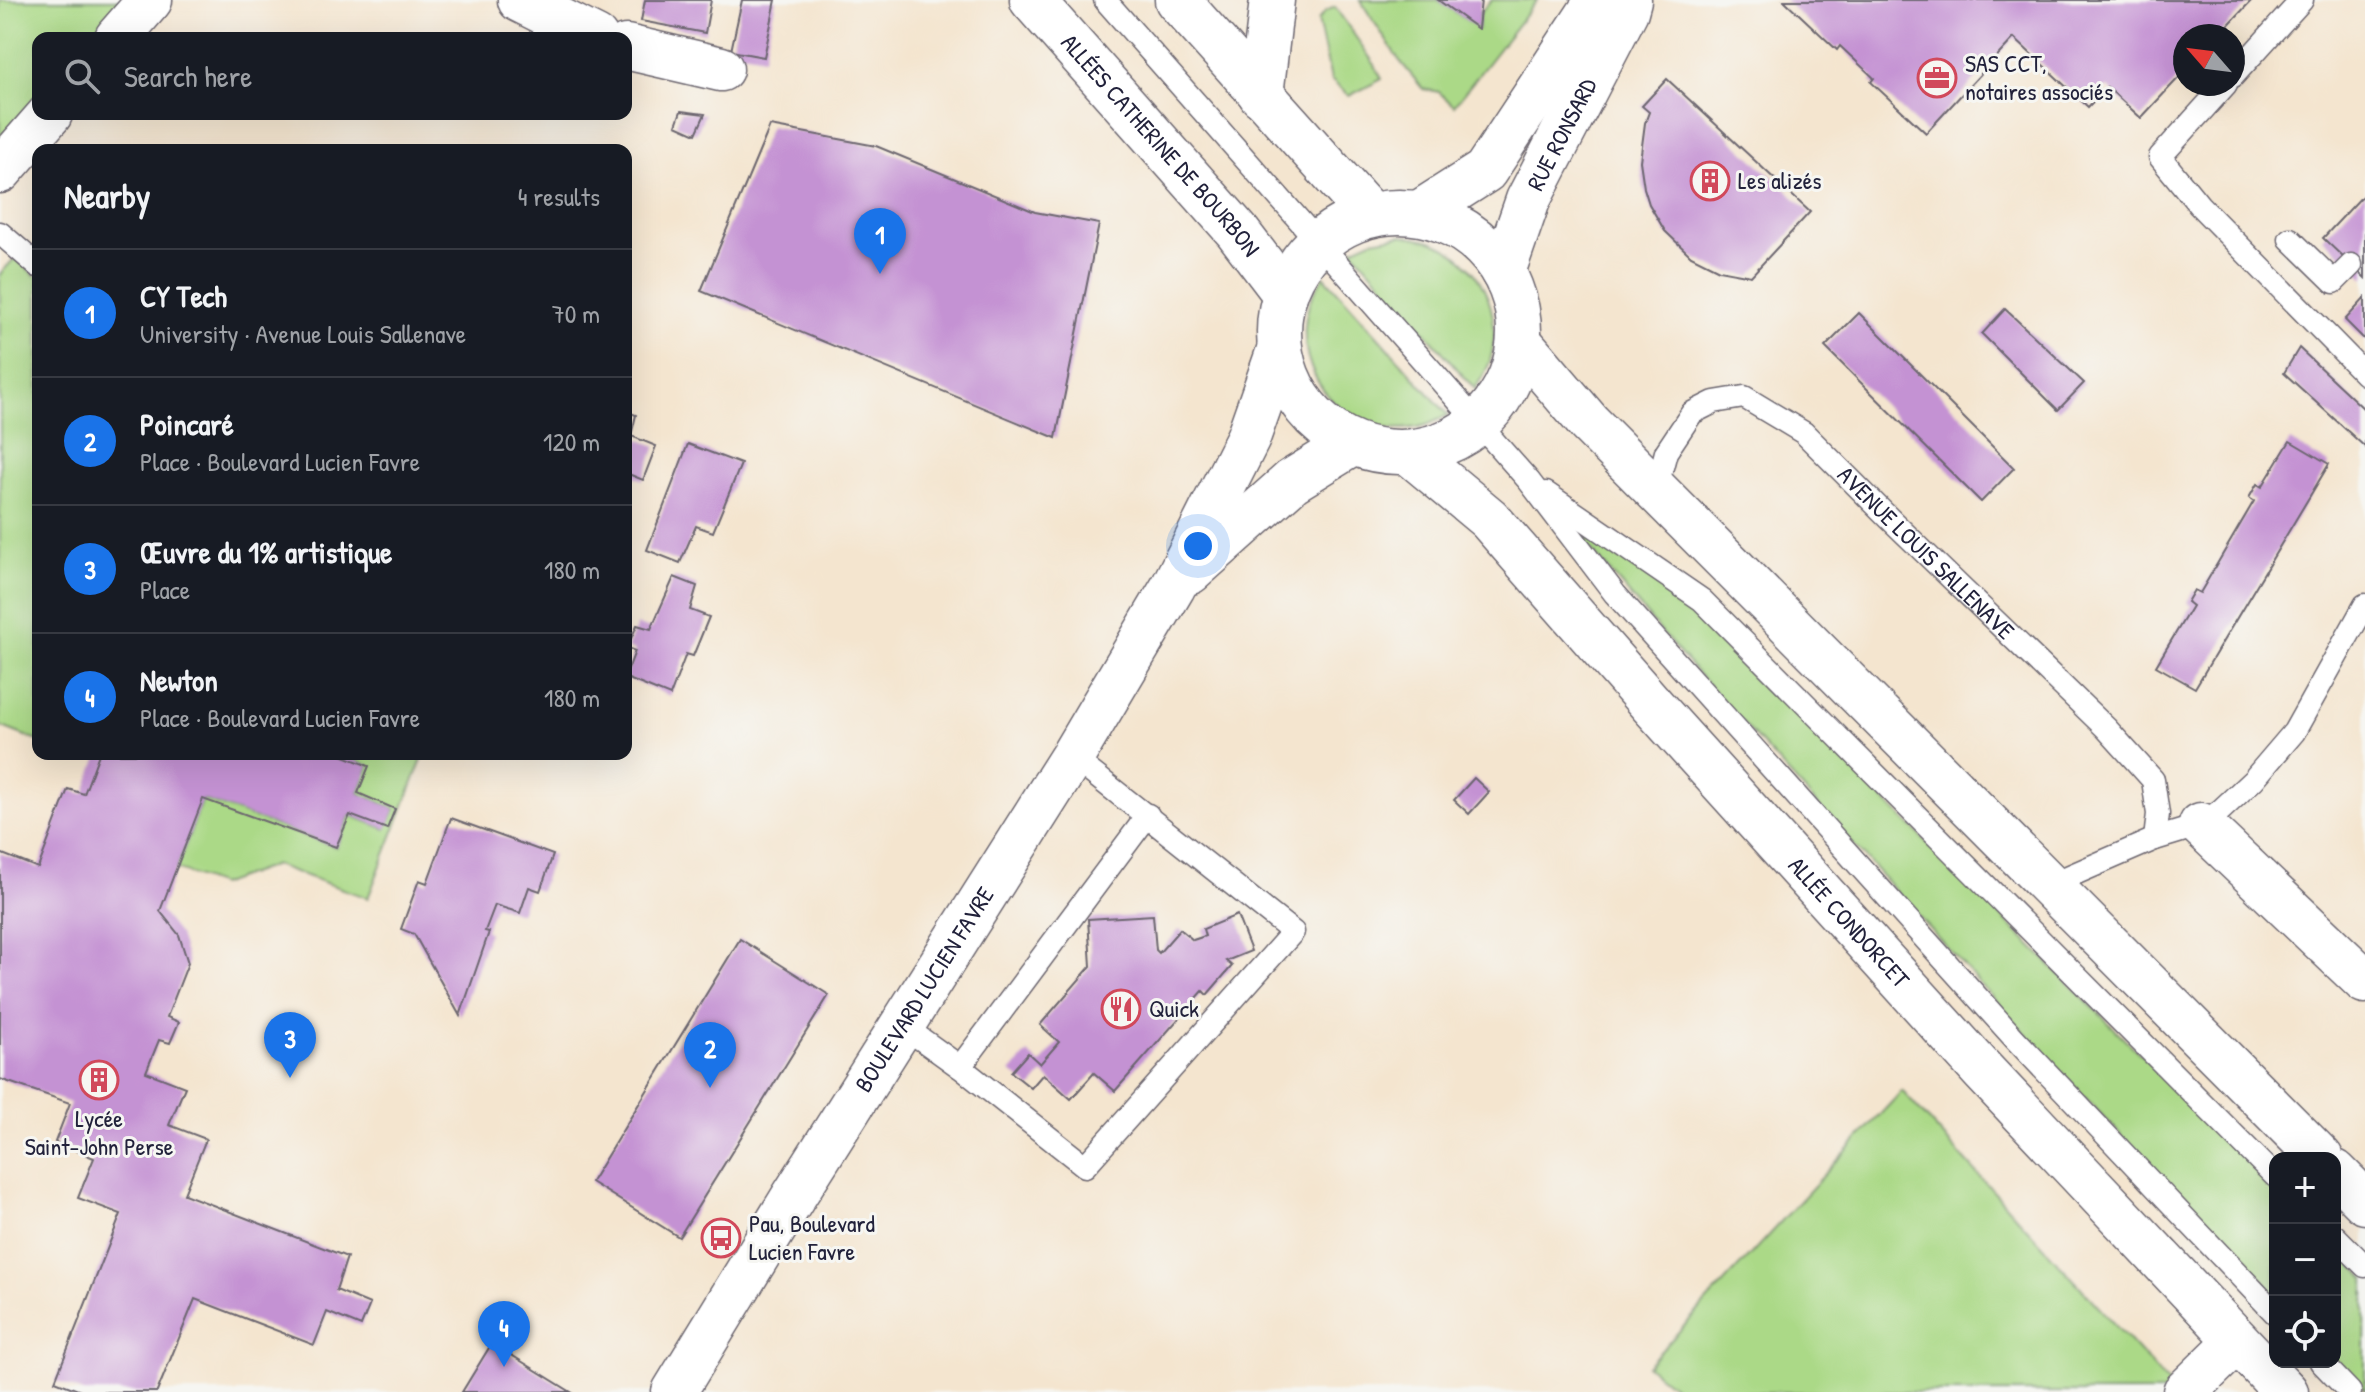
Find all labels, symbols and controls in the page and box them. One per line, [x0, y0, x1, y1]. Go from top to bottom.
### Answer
north arrow [2173, 24, 2245, 96]
street label: ALLÉES CATHERINE DE BOURBON [1055, 27, 1268, 263]
search box [32, 32, 632, 120]
place label: SAS CCT, notaires associés [1965, 47, 2113, 107]
icon: search [60, 54, 104, 98]
text: Search here [124, 56, 252, 96]
office icon: SAS CCT, notaires associés [1916, 57, 1958, 99]
street label: RUE RONSARD [1519, 72, 1604, 196]
building icon: Les alizés [1689, 160, 1731, 202]
place label: Les alizés [1738, 164, 1821, 196]
text: Nearby [64, 173, 150, 219]
text: 4 results [518, 179, 600, 214]
pin: 1 [854, 208, 906, 274]
text: CY Tech [140, 276, 227, 316]
text: 1 [85, 296, 95, 331]
text: 70 m [552, 296, 600, 331]
text: University · Avenue Louis Sallenave [140, 316, 466, 351]
text: Poincaré [140, 404, 234, 444]
text: 2 [84, 424, 96, 459]
text: 120 m [543, 424, 600, 459]
text: Place · Boulevard Lucien Favre [140, 444, 420, 479]
street label: AVENUE LOUIS SALLENAVE [1831, 459, 2022, 646]
your location [1178, 526, 1218, 566]
text: Œuvre du 1% artistique [140, 532, 392, 572]
text: 3 [84, 552, 96, 587]
text: 180 m [544, 552, 600, 587]
text: Place [140, 572, 190, 607]
text: Newton [140, 660, 218, 700]
text: 4 [85, 680, 95, 715]
text: 180 m [544, 680, 600, 715]
text: Place · Boulevard Lucien Favre [140, 700, 420, 735]
street label: ALLÉE CONDORCET [1782, 849, 1918, 995]
street label: BOULEVARD LUCIEN FAVRE [847, 880, 1001, 1098]
restaurant icon: Quick [1100, 988, 1142, 1030]
place label: Quick [1149, 992, 1199, 1024]
pin: 3 [264, 1012, 316, 1078]
pin: 2 [684, 1022, 736, 1088]
building icon: Lycée Saint-John Perse [78, 1059, 120, 1101]
place label: Lycée Saint-John Perse [25, 1102, 174, 1162]
map controls [2269, 1152, 2341, 1368]
button: + [2269, 1152, 2341, 1224]
place label: Pau, Boulevard Lucien Favre [749, 1207, 875, 1267]
bus stop icon: Pau, Boulevard Lucien Favre [700, 1217, 742, 1259]
button: − [2269, 1224, 2341, 1296]
button: locate [2269, 1296, 2341, 1368]
pin: 4 [478, 1301, 530, 1367]

